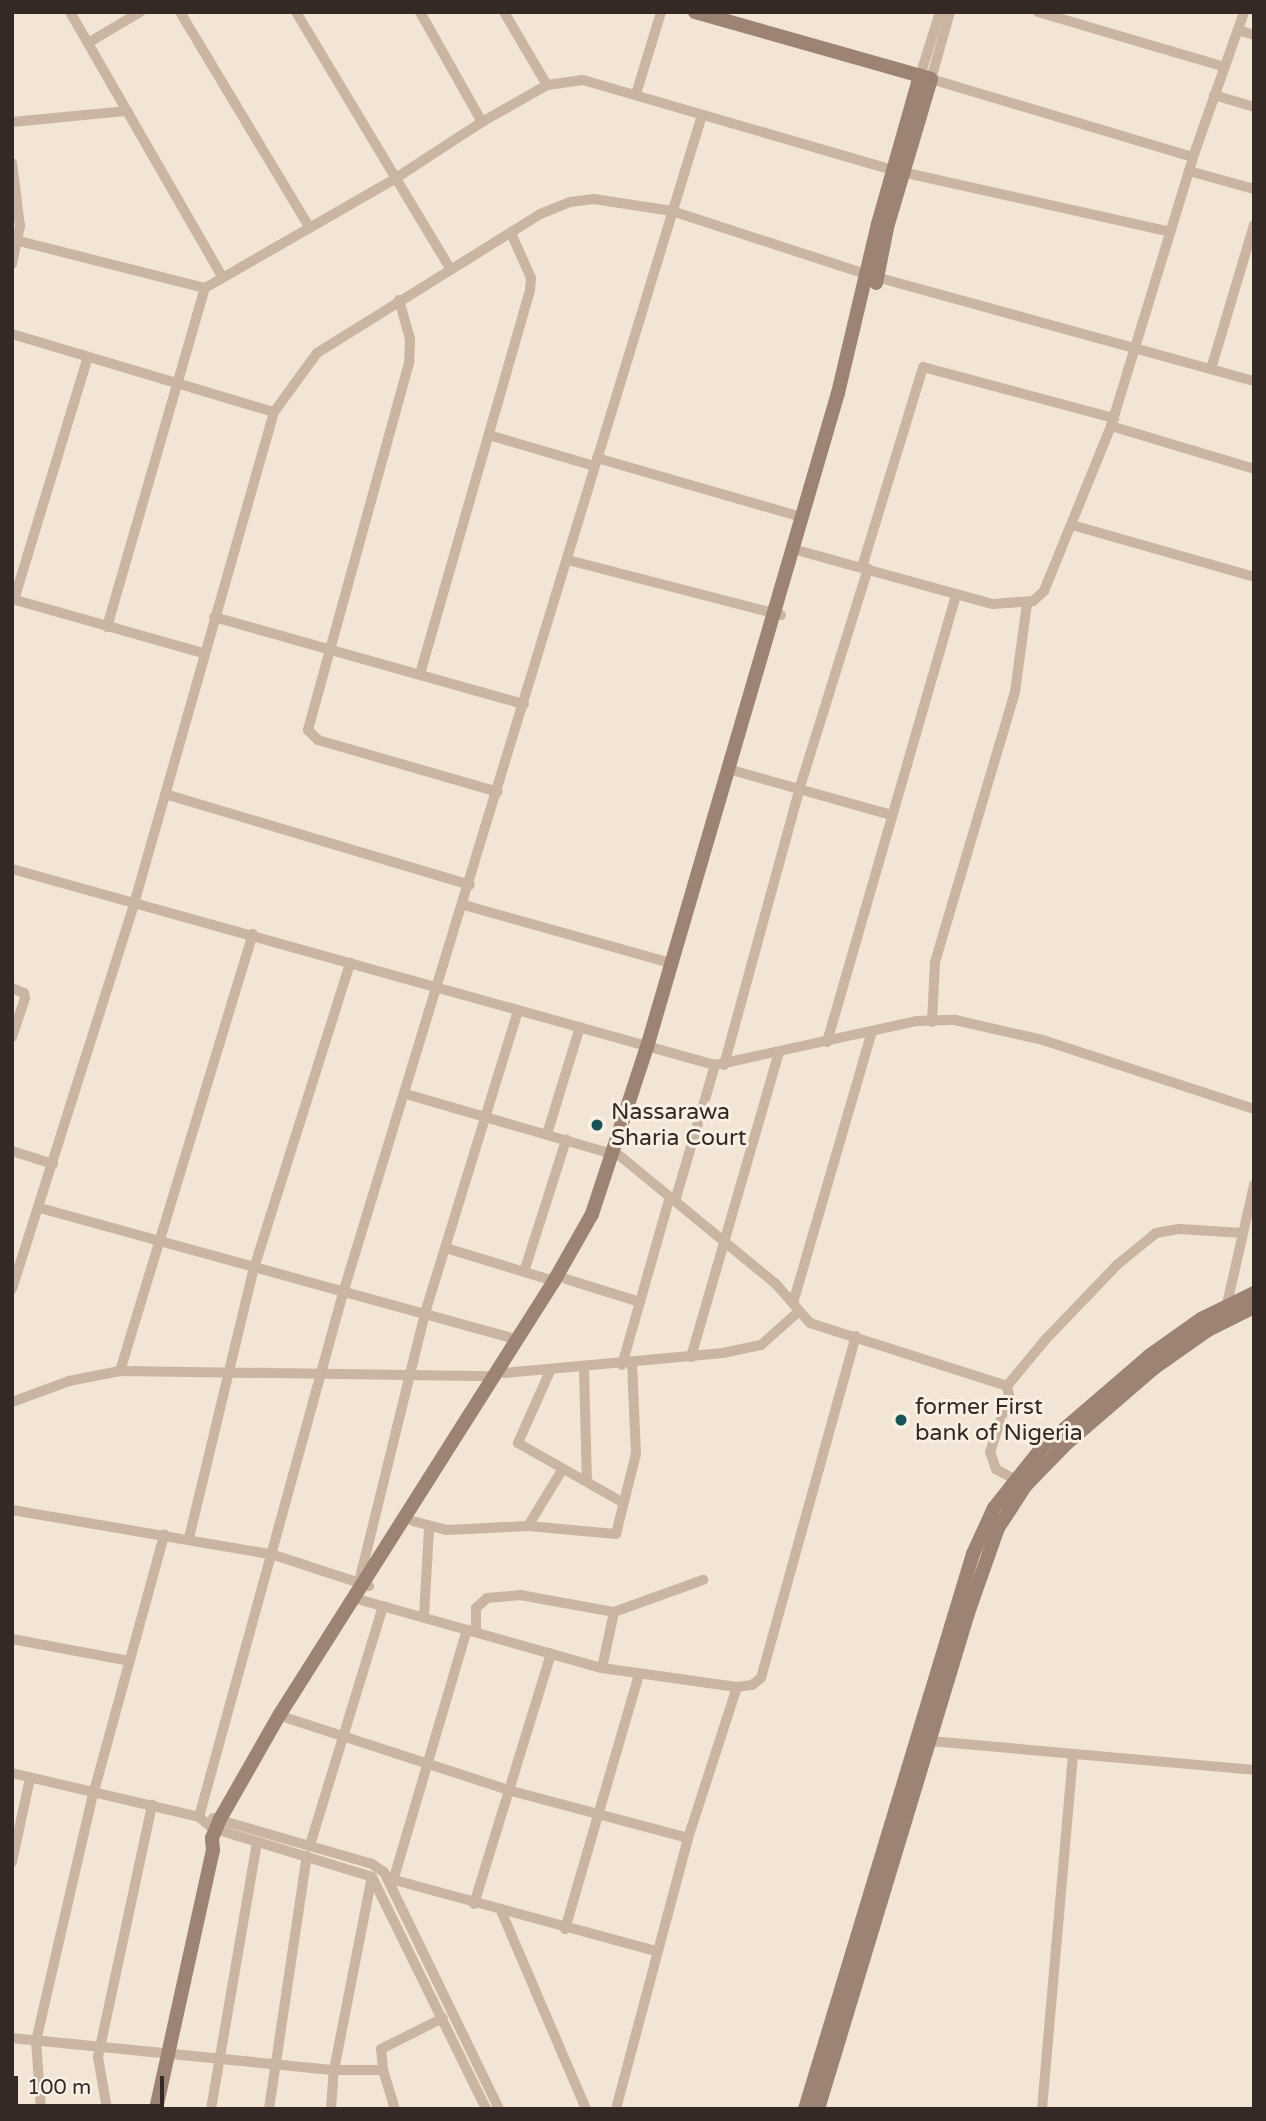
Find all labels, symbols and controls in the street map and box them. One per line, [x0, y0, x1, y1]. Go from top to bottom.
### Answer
place label: Nassarawa Sharia Court [611, 1098, 747, 1152]
marker: Nassarawa Sharia Court [589, 1117, 605, 1133]
place label: former First bank of Nigeria [915, 1393, 1083, 1447]
marker: former First bank of Nigeria [893, 1412, 909, 1428]
scale bar [18, 2062, 168, 2106]
text: 100 m [27, 2075, 91, 2100]

